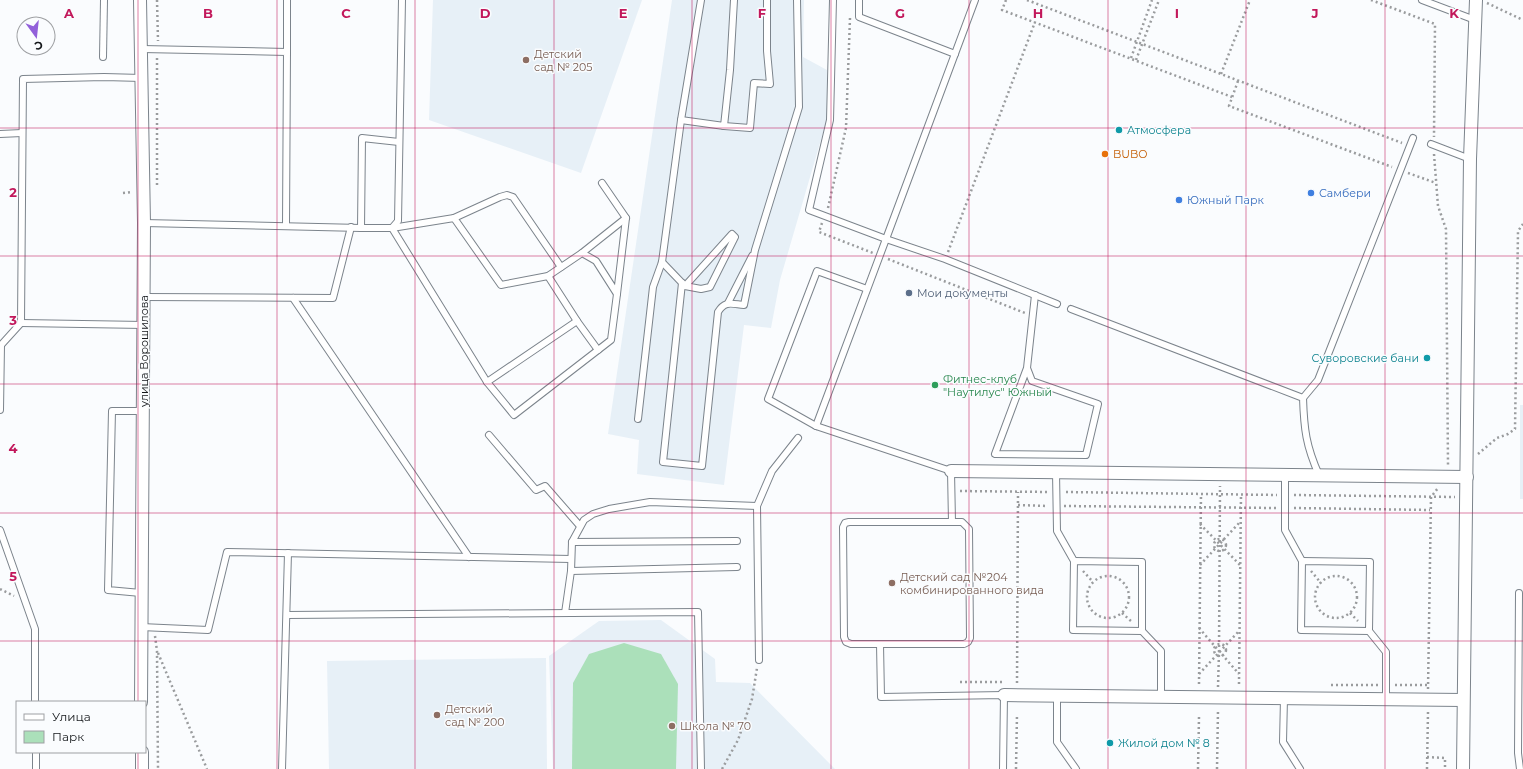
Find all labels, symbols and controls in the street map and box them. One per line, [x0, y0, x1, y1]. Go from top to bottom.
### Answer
text: A [63, 5, 75, 21]
text: B [203, 5, 213, 21]
text: C [341, 5, 351, 21]
text: D [480, 5, 491, 21]
text: E [619, 5, 628, 21]
text: F [758, 5, 766, 21]
text: G [895, 5, 905, 21]
text: H [1033, 5, 1043, 21]
text: I [1175, 5, 1179, 21]
text: J [1310, 5, 1319, 21]
text: K [1449, 5, 1459, 21]
north arrow [16, 16, 56, 56]
text: С [33, 38, 44, 53]
place label: Детский сад № 205 [534, 47, 592, 74]
marker: Детский сад № 205 [521, 55, 531, 65]
place label: Атмосфера [1127, 123, 1191, 137]
marker: Атмосфера [1114, 125, 1124, 135]
place label: BUBO [1113, 147, 1148, 161]
marker: BUBO [1100, 149, 1110, 159]
text: 2 [9, 184, 17, 200]
place label: Самбери [1319, 186, 1371, 200]
marker: Самбери [1306, 188, 1316, 198]
place label: Южный Парк [1187, 193, 1265, 207]
marker: Южный Парк [1174, 195, 1184, 205]
place label: Мои документы [917, 286, 1008, 300]
marker: Мои документы [904, 288, 914, 298]
street label: улица Ворошилова [137, 295, 151, 408]
text: 3 [8, 312, 17, 328]
place label: Суворовские бани [1312, 351, 1419, 365]
marker: Суворовские бани [1422, 353, 1432, 363]
place label: Фитнес-клуб "Наутилус" Южный [943, 372, 1052, 399]
marker: Фитнес-клуб "Наутилус" Южный [930, 380, 940, 390]
text: 4 [9, 440, 18, 456]
text: 5 [9, 568, 17, 584]
place label: Детский сад №204 комбинированного вида [900, 570, 1044, 597]
marker: Детский сад №204 комбинированного вида [887, 578, 897, 588]
legend [16, 701, 146, 753]
place label: Детский сад № 200 [445, 702, 505, 729]
text: Улица [52, 709, 91, 724]
marker: Детский сад № 200 [432, 710, 442, 720]
place label: Школа № 70 [680, 719, 751, 733]
marker: Школа № 70 [667, 721, 677, 731]
text: Парк [52, 729, 84, 744]
place label: Жилой дом № 8 [1118, 736, 1210, 750]
marker: Жилой дом № 8 [1105, 738, 1115, 748]

